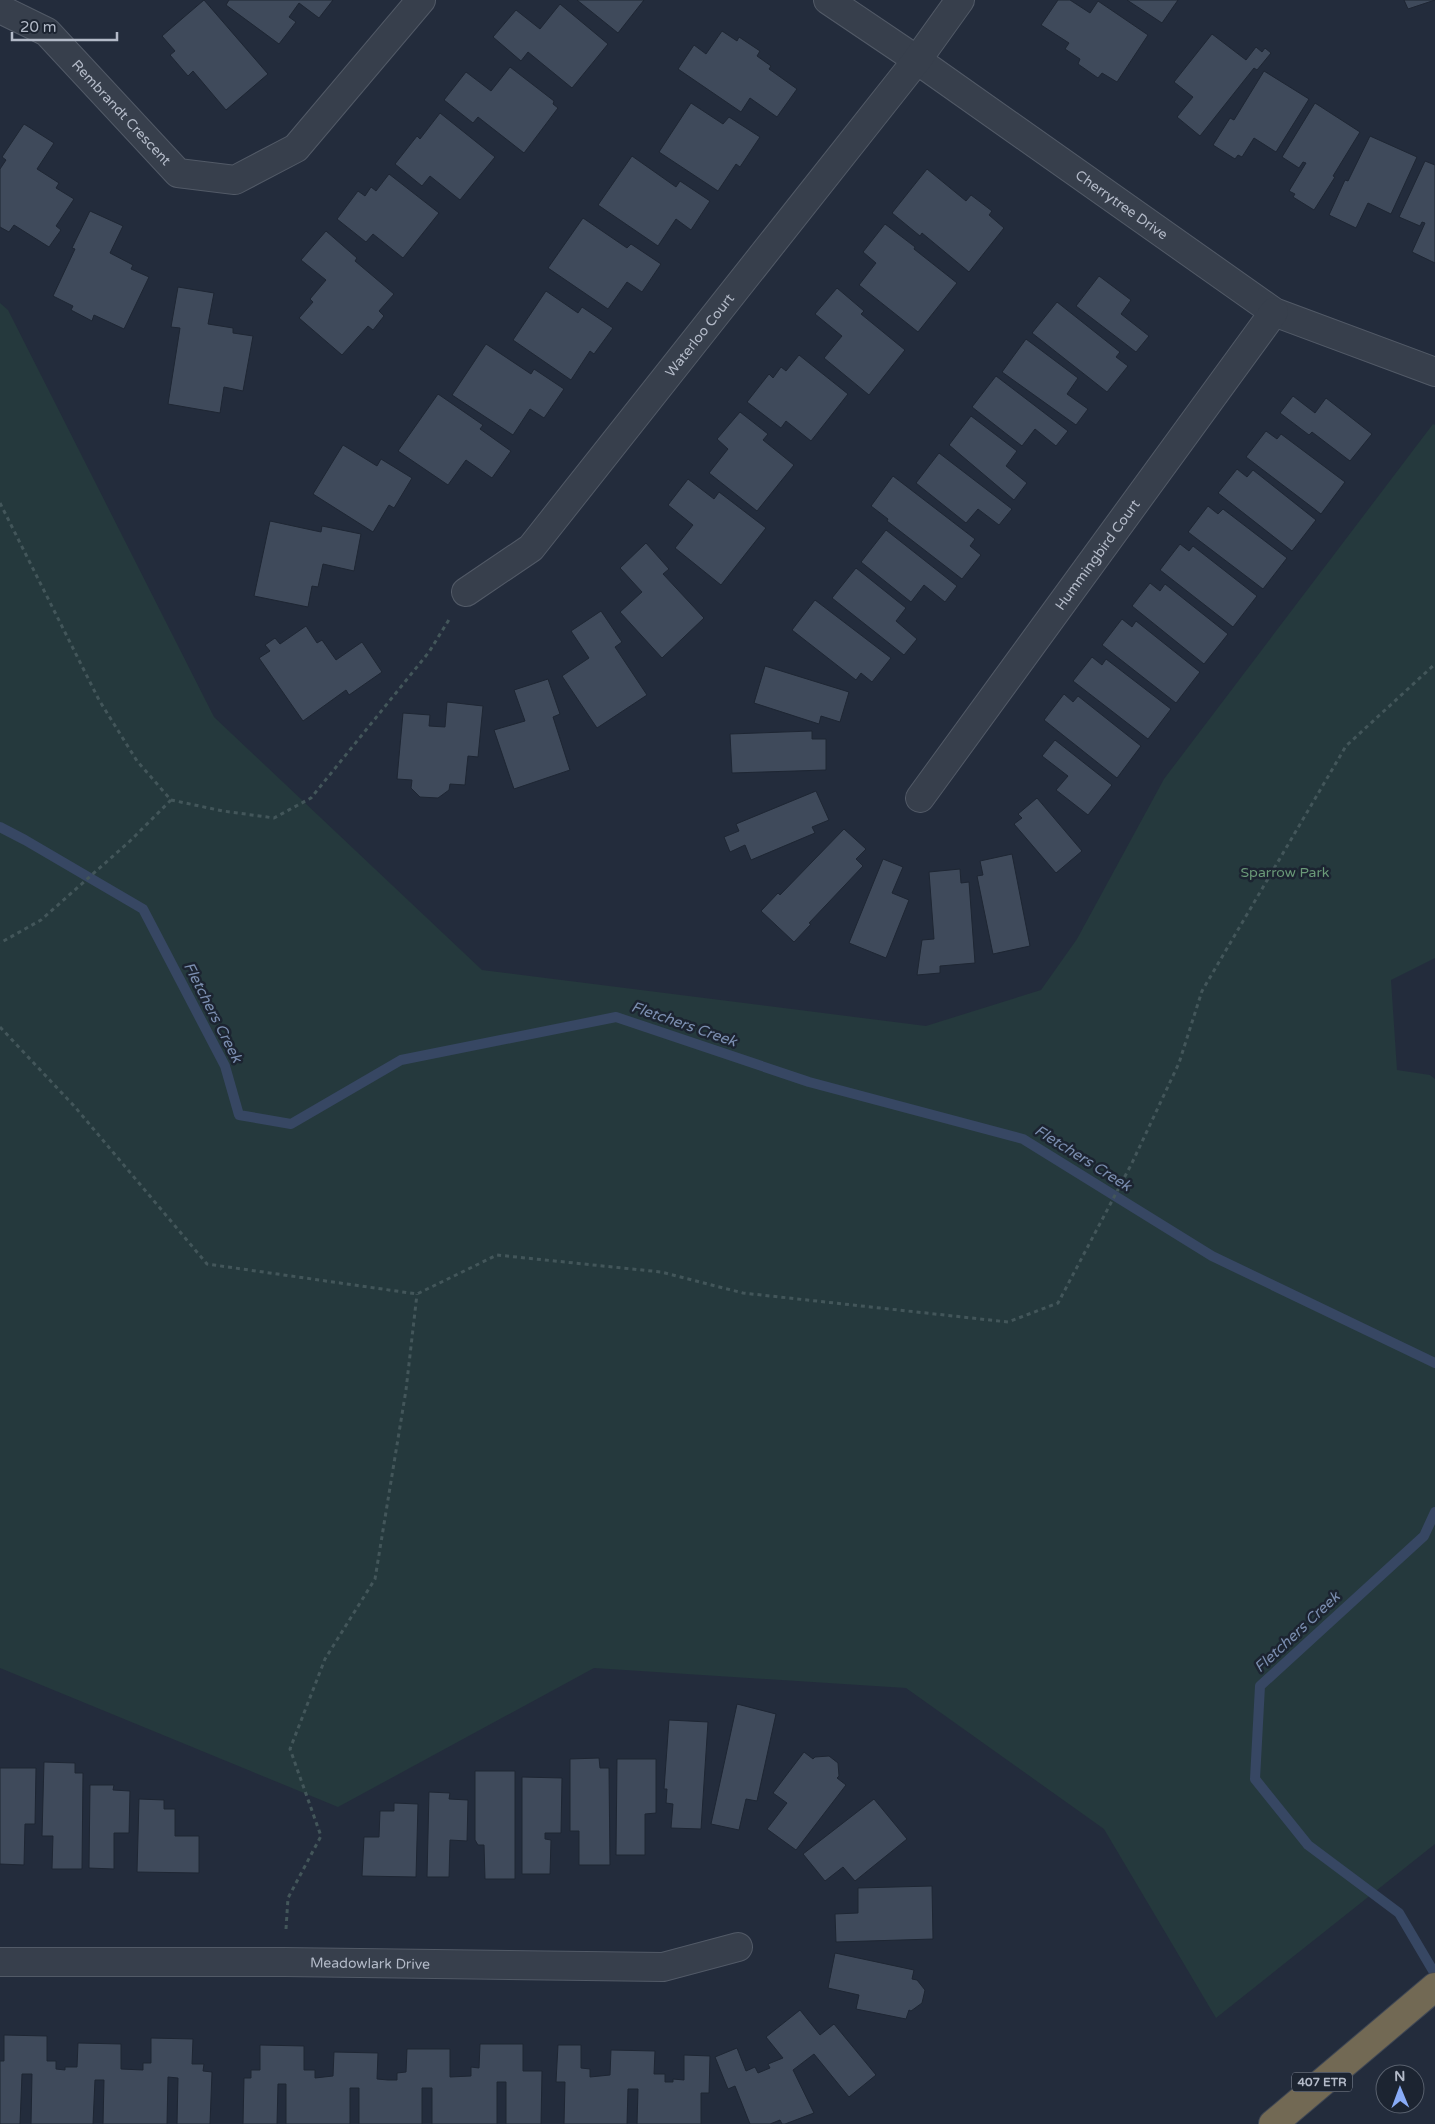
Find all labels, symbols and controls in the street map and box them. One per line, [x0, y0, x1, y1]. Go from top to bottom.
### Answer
scale bar [12, 10, 118, 42]
text: 20 m [20, 18, 57, 36]
street label: Rembrandt Crescent [68, 56, 175, 169]
street label: Cherrytree Drive [1072, 166, 1171, 243]
street label: Waterloo Court [662, 290, 738, 380]
street label: Hummingbird Court [1052, 496, 1144, 614]
park label: Sparrow Park [1241, 864, 1330, 881]
water label: Fletchers Creek [180, 959, 247, 1067]
water label: Fletchers Creek [629, 998, 741, 1051]
water label: Fletchers Creek [1031, 1121, 1136, 1196]
water label: Fletchers Creek [1251, 1587, 1345, 1676]
street label: Meadowlark Drive [310, 1954, 430, 1973]
north arrow [1375, 2064, 1425, 2114]
text: N [1394, 2068, 1406, 2085]
road number: 407 ETR [1292, 2072, 1352, 2092]

